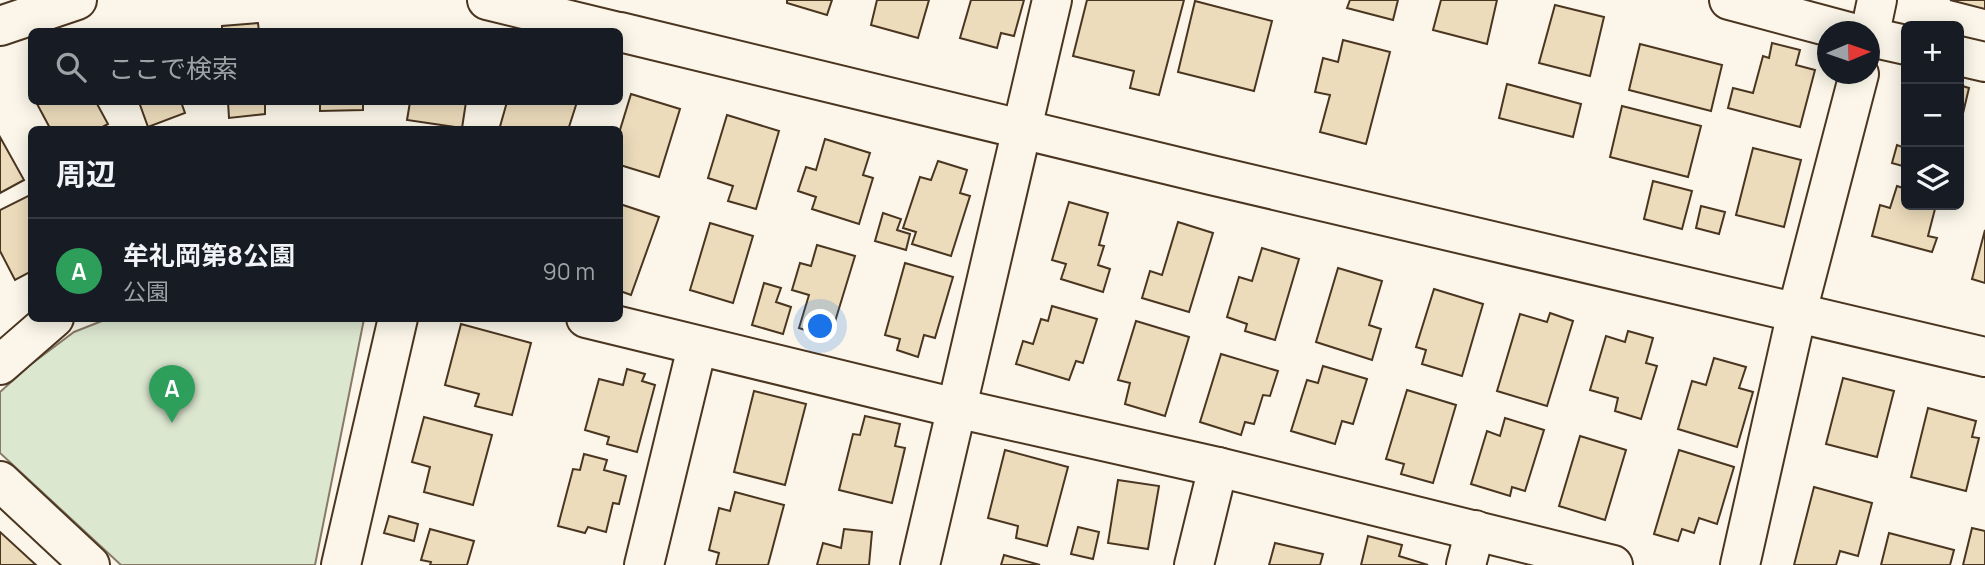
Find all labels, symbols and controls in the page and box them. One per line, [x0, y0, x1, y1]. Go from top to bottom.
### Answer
north arrow [1817, 21, 1880, 84]
map controls [1901, 21, 1964, 210]
button: + [1901, 21, 1964, 84]
search box [28, 28, 623, 105]
icon: search [52, 48, 90, 86]
text: ここで検索 [108, 50, 238, 86]
button: − [1901, 84, 1964, 147]
button: layers [1901, 147, 1964, 210]
text: 周辺 [56, 153, 116, 194]
text: 牟礼岡第8公園 [123, 237, 295, 273]
text: A [71, 255, 87, 287]
text: 90 m [543, 255, 595, 287]
text: 公園 [123, 275, 169, 307]
your location [803, 309, 837, 343]
pin: A [149, 365, 195, 423]

